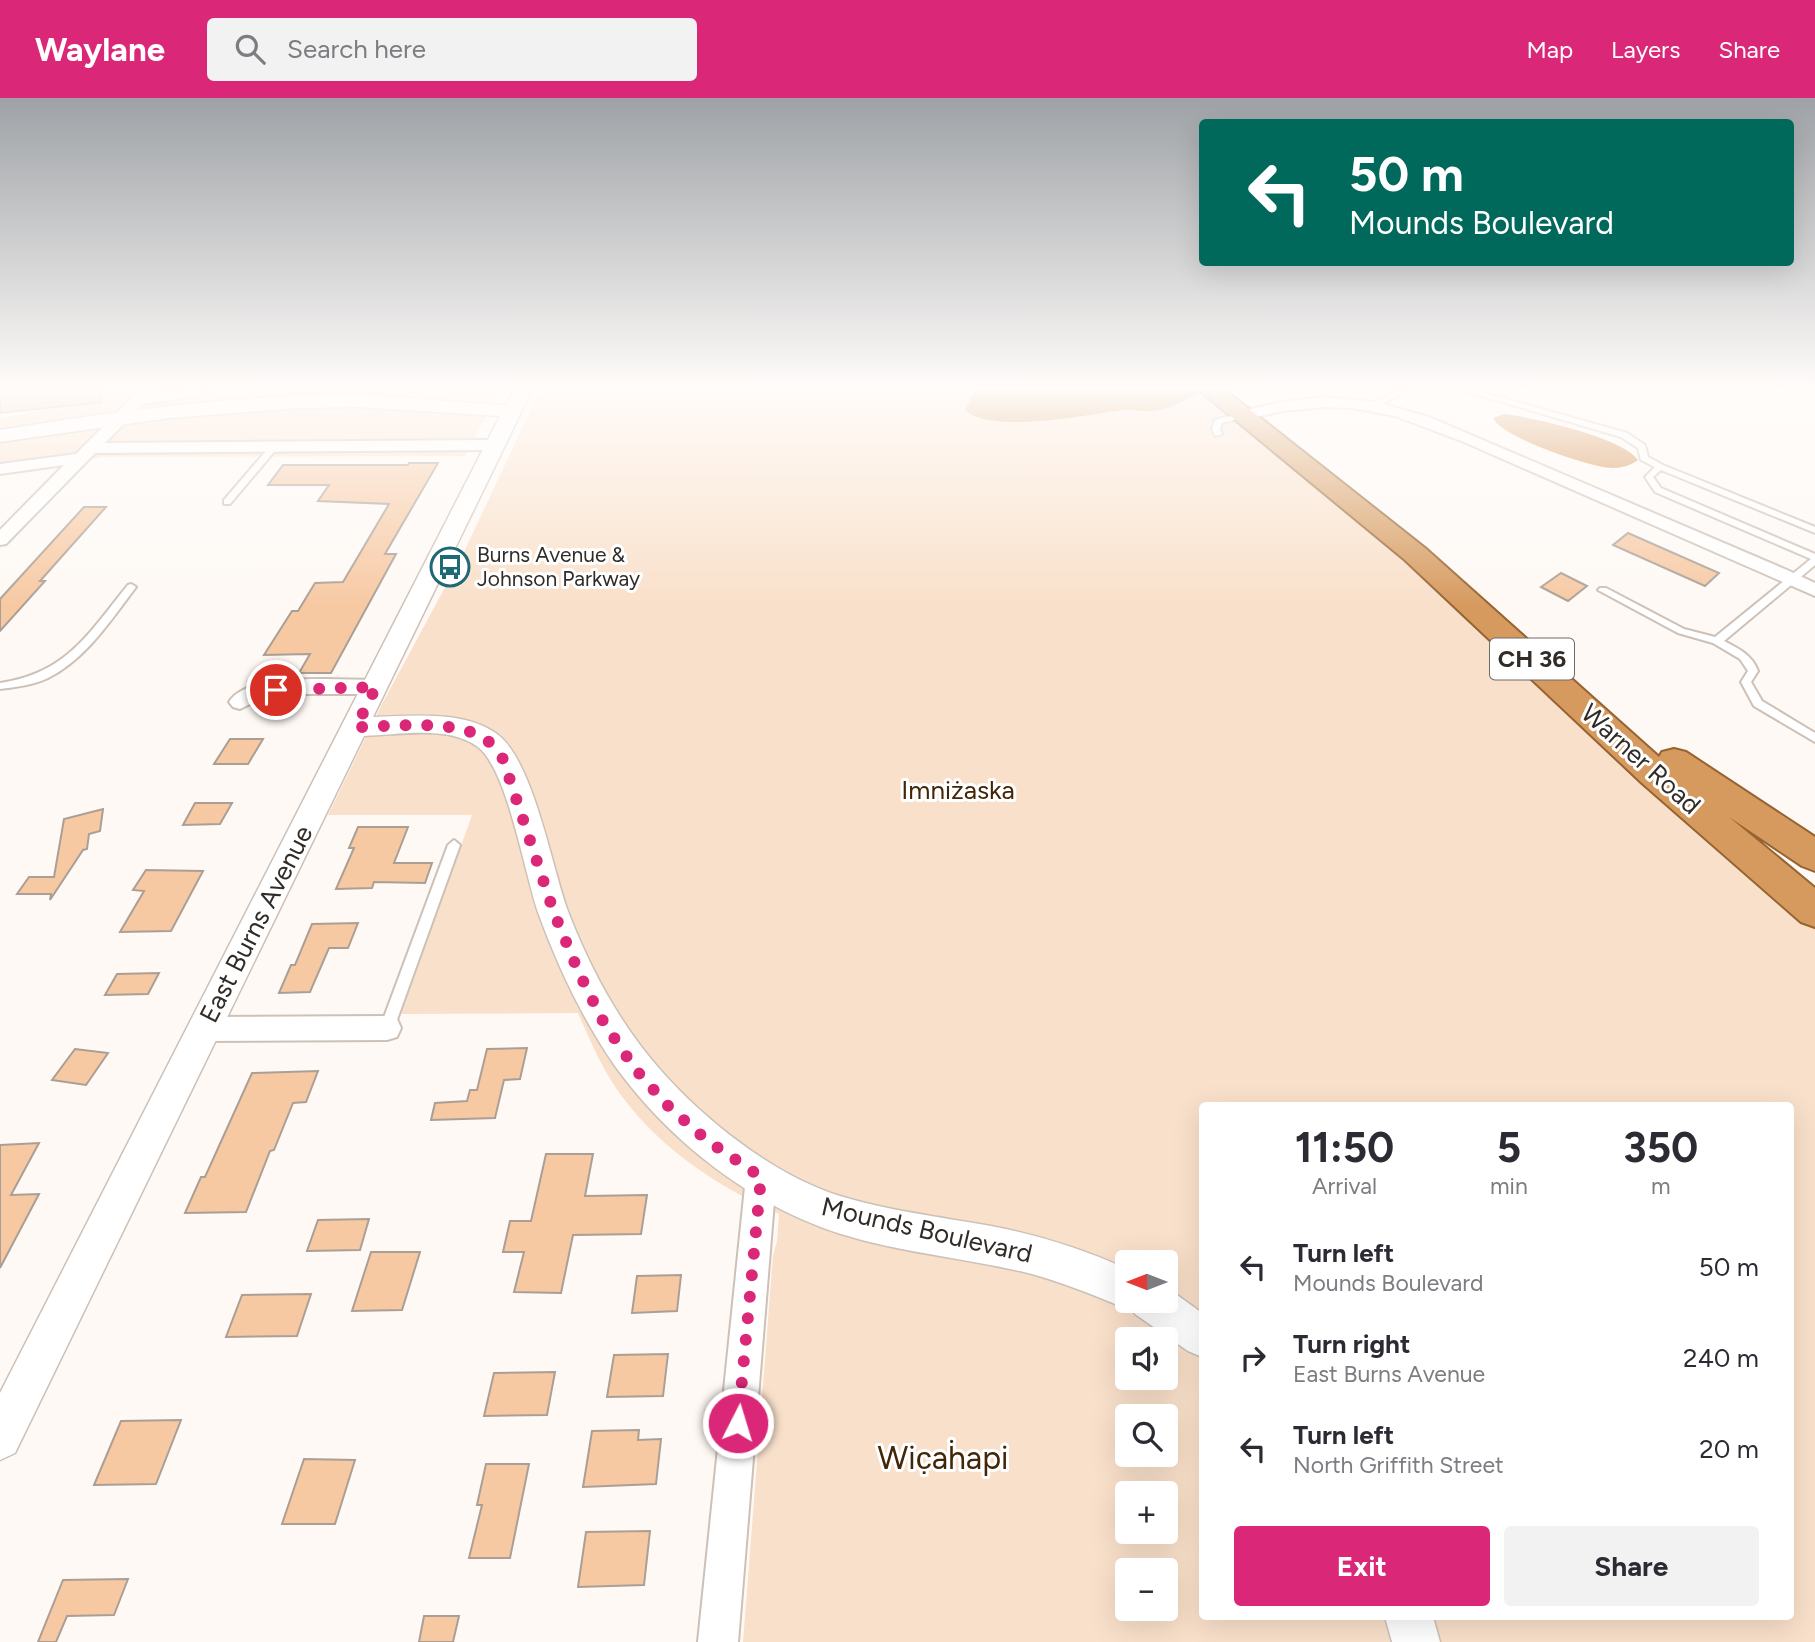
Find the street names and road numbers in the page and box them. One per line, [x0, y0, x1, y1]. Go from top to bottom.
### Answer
road number: CH 36 [1490, 638, 1574, 680]
street label: Warner Road [1575, 697, 1707, 821]
street label: East Burns Avenue [192, 820, 320, 1028]
street label: Mounds Boulevard [818, 1190, 1036, 1270]

